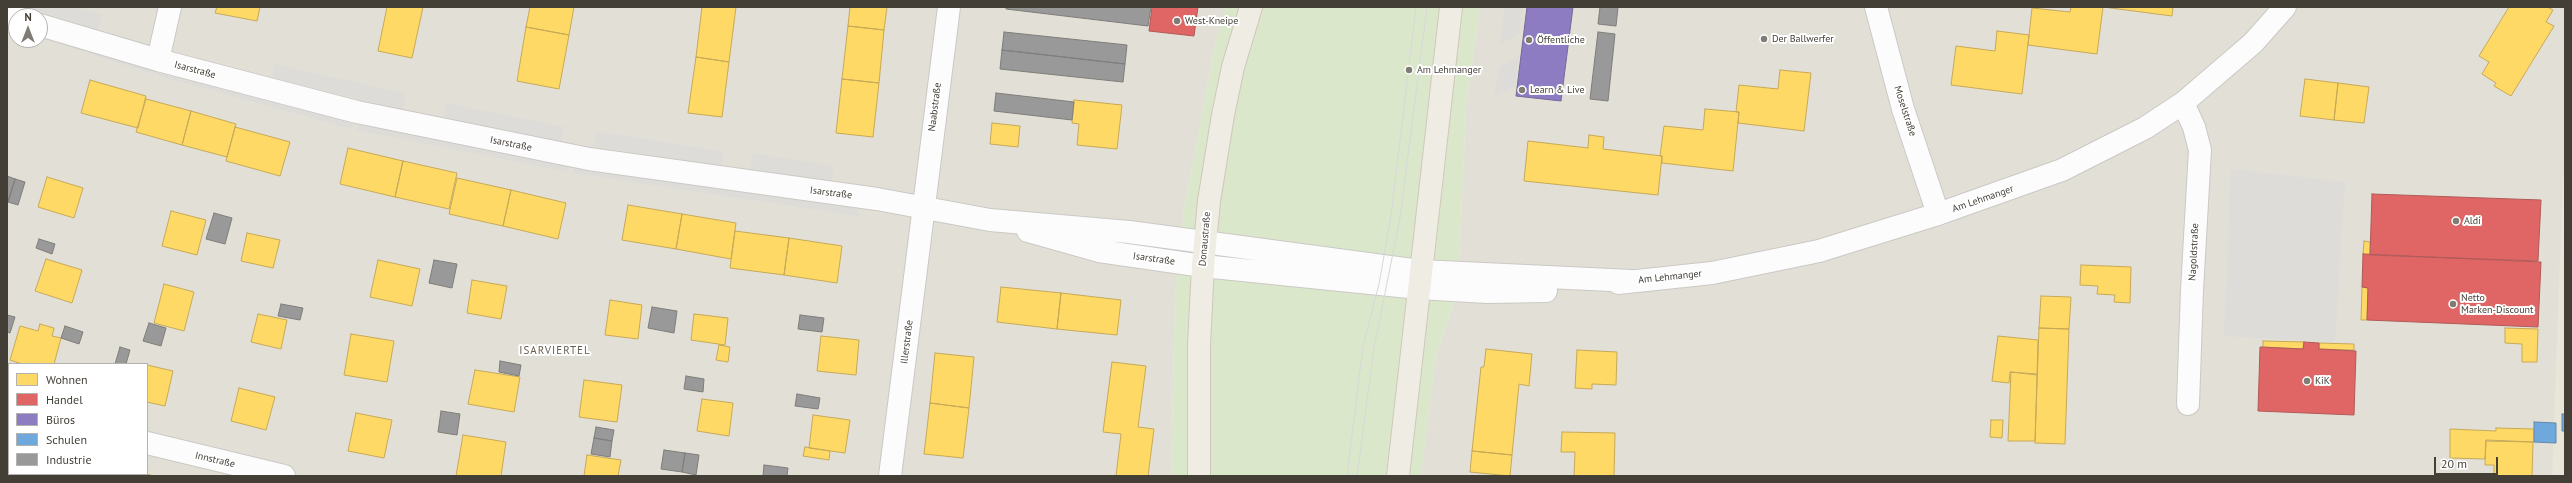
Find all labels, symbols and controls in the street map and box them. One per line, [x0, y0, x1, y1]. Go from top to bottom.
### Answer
north arrow [8, 8, 48, 48]
text: N [24, 10, 32, 24]
place label: West-Kneipe [1185, 15, 1238, 27]
marker: West-Kneipe [1172, 16, 1182, 26]
place label: Der Ballwerfer [1772, 33, 1834, 45]
place label: Öffentliche [1537, 34, 1585, 46]
marker: Der Ballwerfer [1759, 34, 1769, 44]
marker: Öffentliche [1524, 35, 1534, 45]
street label: Isarstraße [173, 59, 217, 81]
place label: Am Lehmanger [1417, 64, 1481, 76]
marker: Am Lehmanger [1404, 65, 1414, 75]
street label: Naabstraße [926, 82, 944, 132]
place label: Learn & Live [1530, 84, 1585, 96]
street label: Moselstraße [1891, 84, 1919, 138]
marker: Learn & Live [1517, 85, 1527, 95]
street label: Isarstraße [489, 134, 533, 154]
street label: Am Lehmanger [1951, 183, 2015, 215]
street label: Isarstraße [809, 184, 853, 202]
street label: Donaustraße [1197, 211, 1213, 267]
place label: Aldi [2464, 215, 2481, 227]
marker: Aldi [2451, 216, 2461, 226]
street label: Nagoldstraße [2186, 223, 2202, 281]
street label: Isarstraße [1132, 250, 1176, 268]
street label: Am Lehmanger [1637, 268, 1703, 286]
place label: Netto Marken-Discount [2461, 292, 2533, 316]
marker: Netto Marken-Discount [2448, 299, 2458, 309]
street label: Illerstraße [898, 319, 916, 365]
district label: ISARVIERTEL [519, 344, 591, 358]
legend [8, 363, 148, 475]
text: Wohnen [46, 372, 88, 387]
place label: KiK [2315, 375, 2330, 387]
marker: KiK [2302, 376, 2312, 386]
text: Handel [46, 392, 83, 407]
text: Büros [46, 412, 75, 427]
text: Schulen [46, 432, 87, 447]
scale bar [2436, 449, 2500, 475]
street label: Innstraße [194, 450, 236, 470]
text: Industrie [46, 452, 92, 467]
text: 20 m [2441, 456, 2467, 471]

